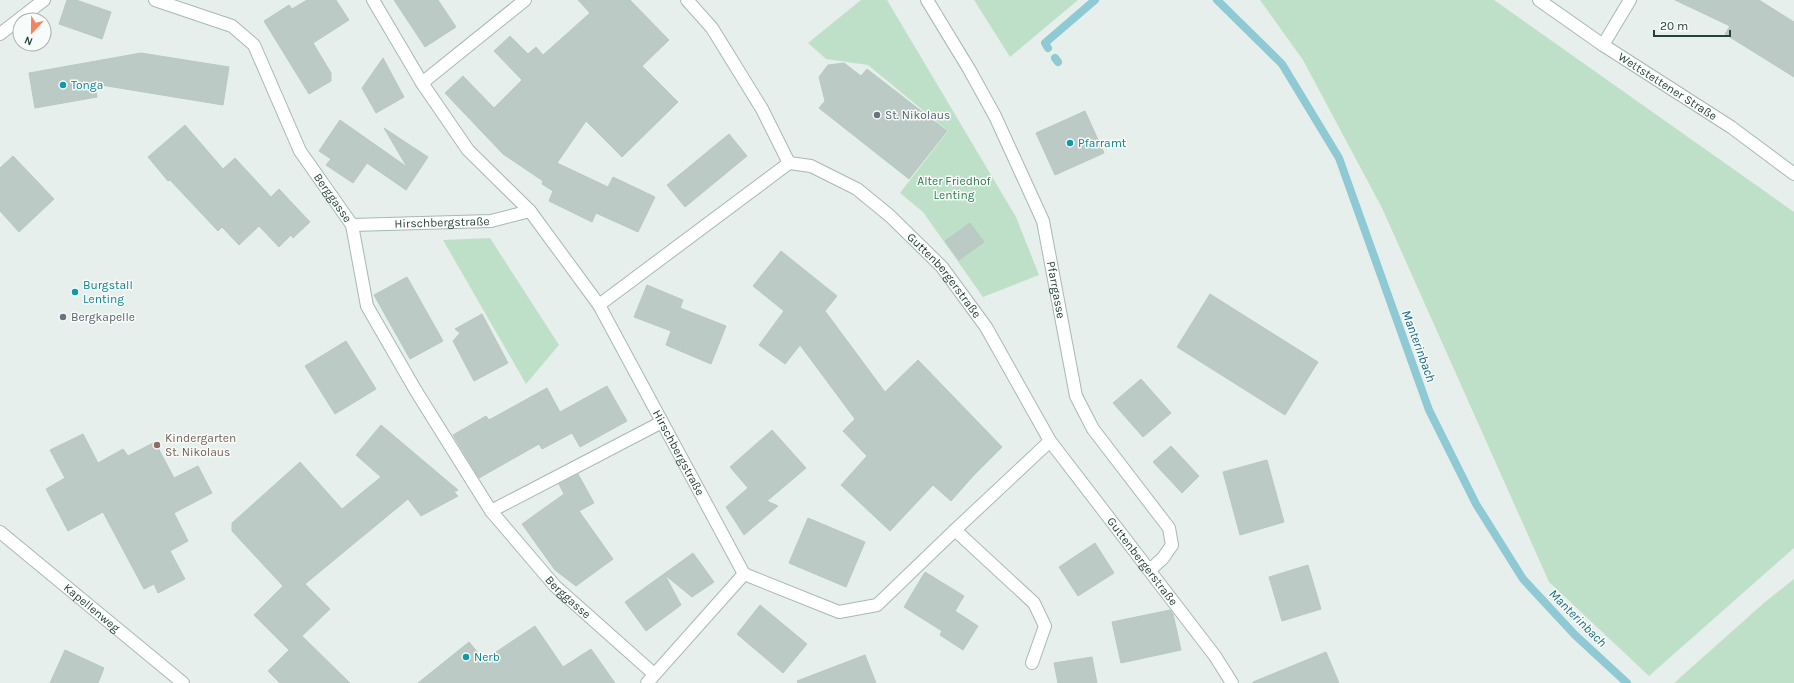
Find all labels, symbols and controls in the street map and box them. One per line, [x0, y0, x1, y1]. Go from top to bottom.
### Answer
north arrow [12, 12, 52, 52]
scale bar [1654, 12, 1730, 38]
text: 20 m [1660, 19, 1688, 33]
text: N [22, 33, 35, 48]
street label: Wettstettener Straße [1616, 50, 1720, 123]
place label: Tonga [71, 78, 103, 92]
marker: Tonga [58, 80, 68, 90]
place label: St. Nikolaus [885, 108, 950, 122]
marker: St. Nikolaus [872, 110, 882, 120]
place label: Pfarramt [1078, 136, 1127, 150]
marker: Pfarramt [1065, 138, 1075, 148]
street label: Berggasse [311, 170, 355, 225]
park label: Alter Friedhof Lenting [917, 174, 992, 202]
street label: Hirschbergstraße [394, 214, 490, 231]
street label: Guttenbergerstraße [904, 230, 984, 321]
street label: Pfarrgasse [1044, 260, 1068, 320]
place label: Burgstall Lenting [83, 278, 133, 306]
marker: Burgstall Lenting [70, 287, 80, 297]
water label: Manterinbach [1399, 308, 1439, 384]
place label: Bergkapelle [71, 310, 135, 324]
marker: Bergkapelle [58, 312, 68, 322]
street label: Hirschbergstraße [650, 407, 707, 498]
place label: Kindergarten St. Nikolaus [165, 431, 236, 459]
marker: Kindergarten St. Nikolaus [152, 440, 162, 450]
street label: Guttenbergerstraße [1104, 514, 1181, 608]
street label: Berggasse [542, 573, 594, 621]
street label: Kapellenweg [61, 580, 123, 635]
water label: Manterinbach [1546, 586, 1610, 650]
place label: Nerb [474, 650, 500, 664]
marker: Nerb [461, 652, 471, 662]

